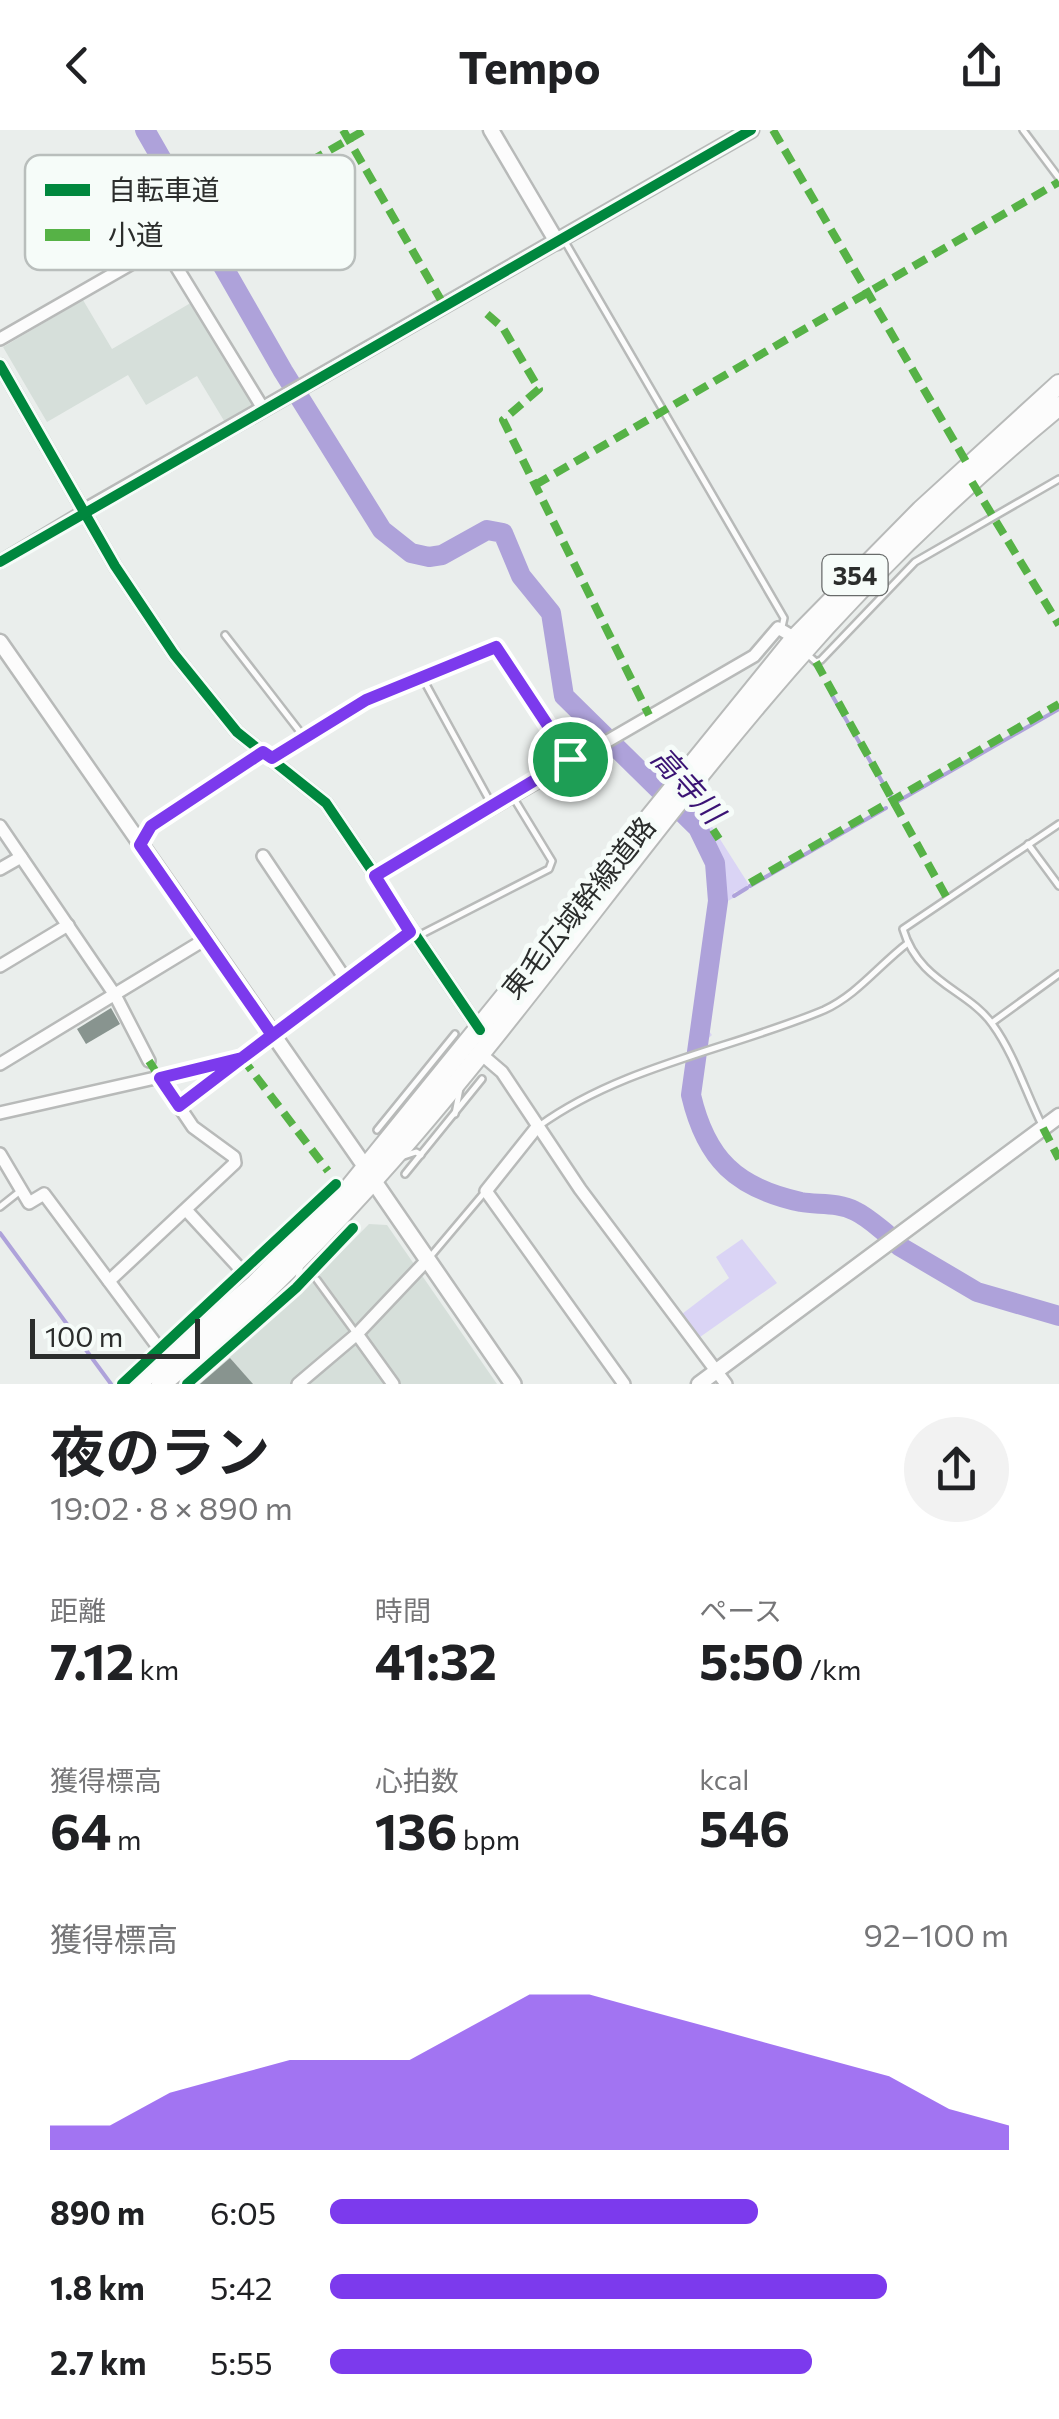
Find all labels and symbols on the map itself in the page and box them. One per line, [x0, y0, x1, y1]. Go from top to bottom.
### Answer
legend [25, 155, 355, 270]
text: 自転車道 [108, 172, 220, 206]
text: 小道 [108, 217, 164, 251]
road number: 354 [822, 555, 888, 595]
pin [528, 717, 613, 802]
water label: 高寺川 [645, 738, 735, 832]
street label: 東毛広域幹線道路 [494, 809, 662, 1005]
scale bar [30, 1314, 200, 1358]

